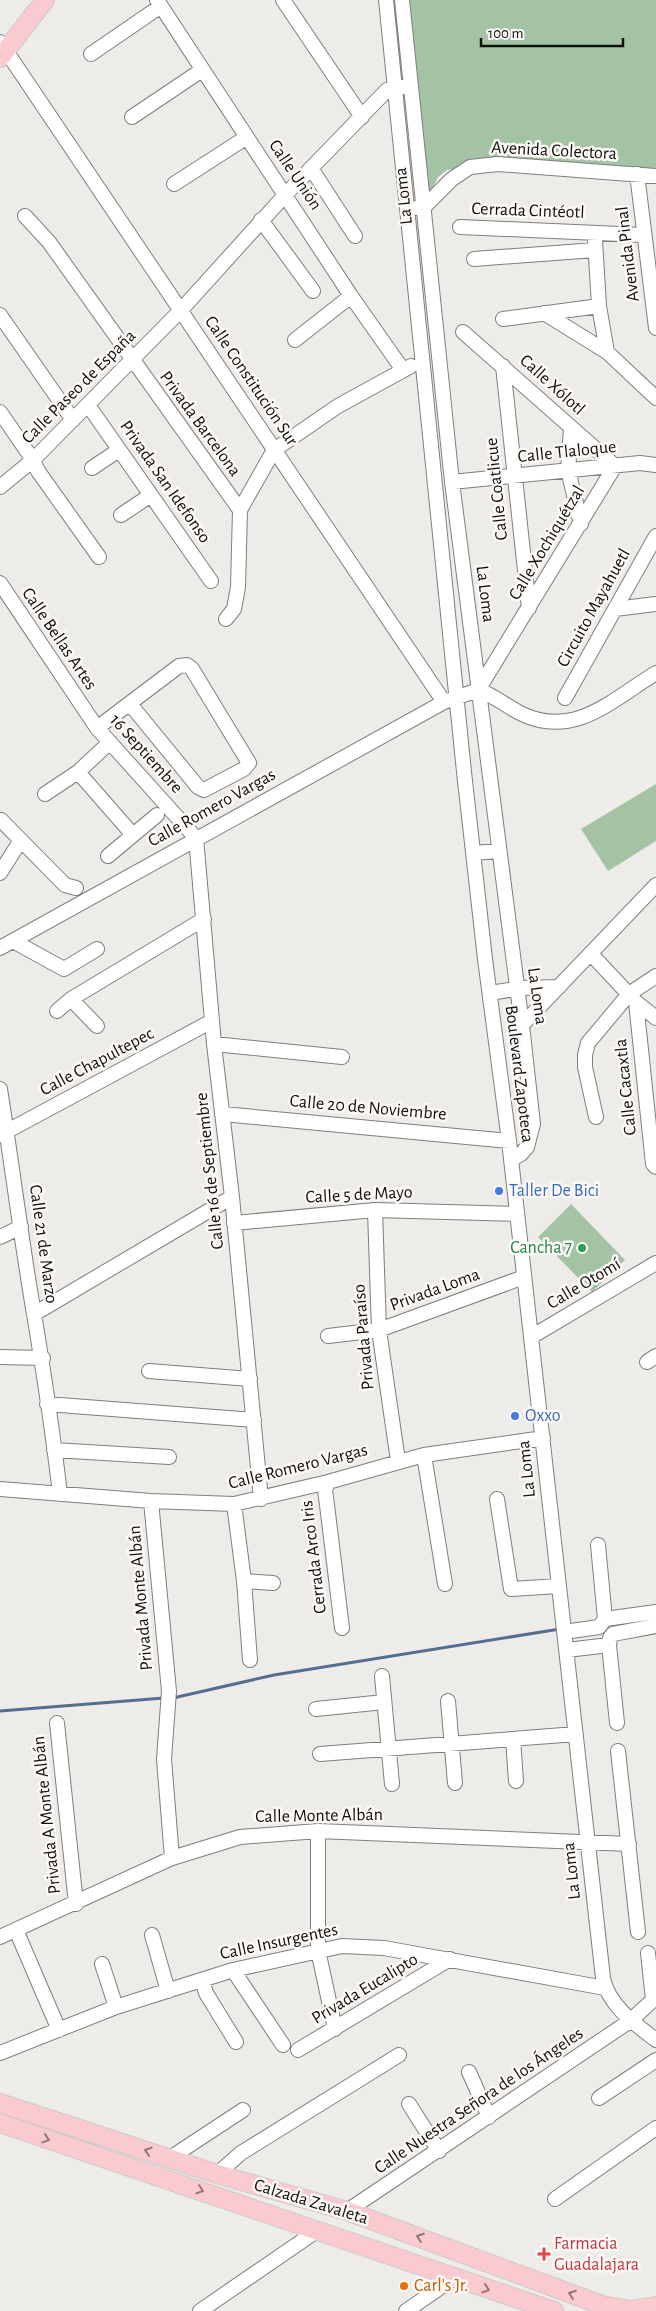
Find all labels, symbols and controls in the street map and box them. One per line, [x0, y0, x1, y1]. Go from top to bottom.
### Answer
scale bar [481, 15, 624, 47]
text: 100 m [488, 26, 523, 41]
street label: Calle Unión [265, 137, 325, 213]
street label: Avenida Colectora [491, 139, 617, 163]
street label: La Loma [392, 167, 416, 225]
street label: Cerrada Cintéotl [471, 200, 585, 222]
street label: Avenida Pinal [613, 205, 643, 303]
street label: Calle Constitución Sur [201, 313, 301, 449]
street label: Calle Paseo de España [19, 327, 139, 447]
street label: Calle Xólotl [516, 351, 588, 419]
street label: Privada Barcelona [156, 368, 244, 480]
street label: Privada San Idefonso [116, 418, 214, 547]
street label: Calle Coatlicue [483, 437, 511, 541]
street label: Calle Tlaloque [517, 438, 617, 466]
street label: Calle Xochiquétzal [506, 483, 588, 603]
street label: Circuito Mayahuetl [554, 546, 634, 670]
street label: La Loma [473, 564, 497, 624]
street label: Calle Bellas Artes [18, 585, 100, 693]
street label: 16 Septiembre [106, 711, 186, 797]
street label: Calle Romero Vargas [145, 766, 279, 850]
street label: La Loma [524, 966, 550, 1026]
street label: Boulevard Zapoteca [502, 1004, 536, 1144]
street label: Calle Chapultepec [37, 1024, 157, 1099]
street label: Calle Cacaxtla [612, 1038, 640, 1136]
street label: Calle 16 de Septiembre [193, 1092, 227, 1250]
street label: Calle 20 de Noviembre [289, 1092, 447, 1124]
place label: Taller De Bici [509, 1182, 599, 1200]
street label: Calle 21 de Marzo [26, 1183, 60, 1305]
street label: Calle 5 de Mayo [305, 1183, 413, 1207]
marker: Taller De Bici [493, 1185, 505, 1197]
place label: Cancha 7 [510, 1239, 572, 1257]
marker: Cancha 7 [576, 1242, 588, 1254]
street label: Calle Otomí [544, 1255, 624, 1313]
street label: Privada Loma [388, 1265, 482, 1315]
street label: Privada Paraíso [350, 1283, 378, 1391]
place label: Oxxo [525, 1407, 561, 1425]
marker: Oxxo [509, 1410, 521, 1422]
street label: La Loma [515, 1440, 539, 1498]
street label: Calle Romero Vargas [227, 1441, 369, 1493]
street label: Cerrada Arco Iris [298, 1499, 330, 1615]
street label: Privada Monte Albán [126, 1525, 156, 1671]
street label: Privada A Monte Albán [30, 1735, 64, 1895]
street label: Calle Monte Albán [255, 1806, 383, 1826]
street label: La Loma [560, 1842, 584, 1900]
street label: Calle Insurgentes [218, 1921, 340, 1963]
street label: Privada Eucalipto [309, 1950, 421, 2028]
street label: Calle Nuestra Señora de los Ángeles [370, 2022, 587, 2178]
one-way arrow [42, 2133, 50, 2143]
one-way arrow [145, 2147, 153, 2157]
street label: Calzada Zavaleta [252, 2176, 370, 2228]
one-way arrow [196, 2184, 204, 2194]
one-way arrow [416, 2233, 425, 2243]
place label: Farmacia Guadalajara [554, 2235, 639, 2274]
marker: Farmacia Guadalajara [538, 2248, 550, 2260]
place label: Carl's Jr. [414, 2277, 468, 2295]
marker: Carl's Jr. [398, 2280, 410, 2292]
one-way arrow [482, 2283, 490, 2293]
one-way arrow [569, 2290, 577, 2300]

